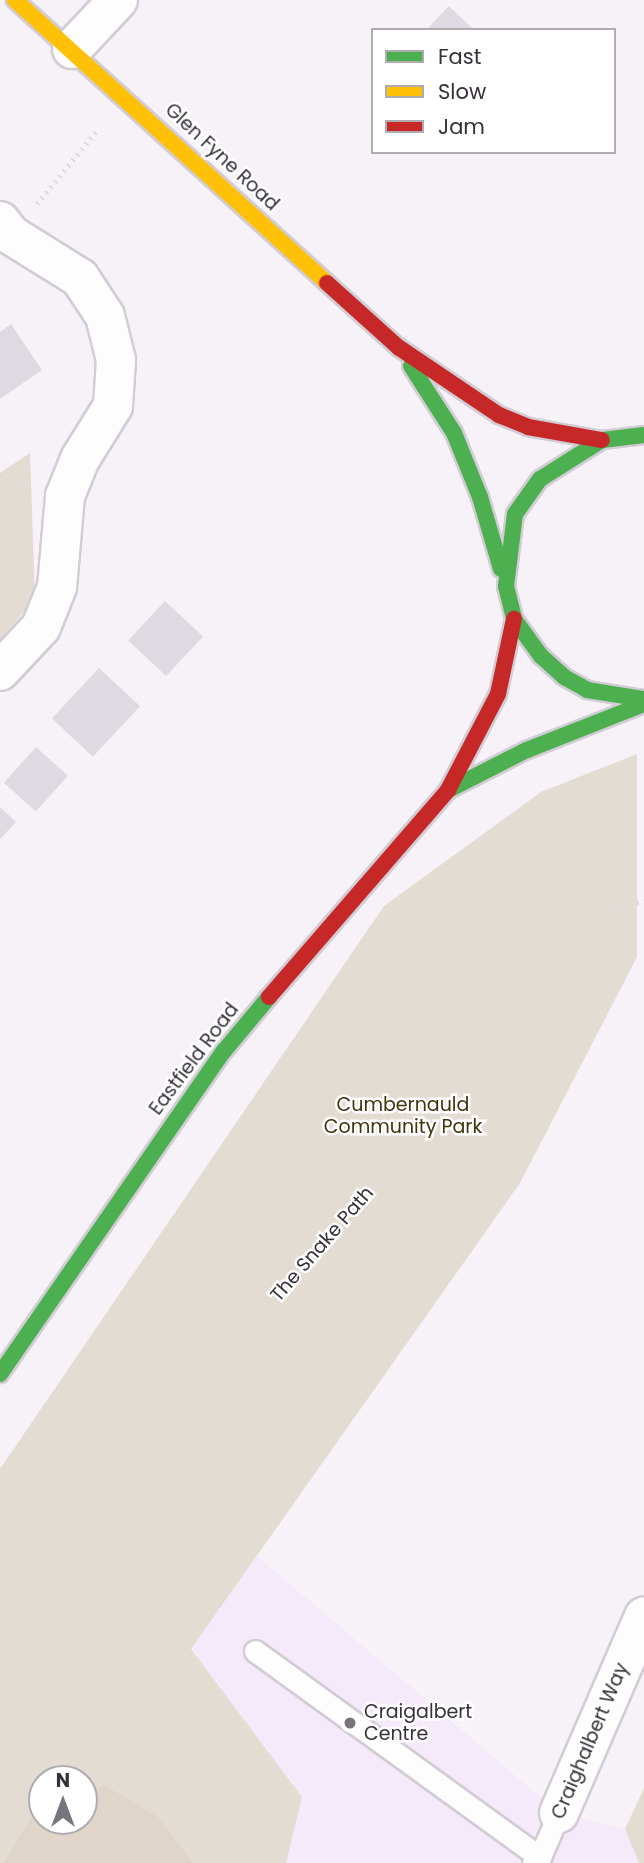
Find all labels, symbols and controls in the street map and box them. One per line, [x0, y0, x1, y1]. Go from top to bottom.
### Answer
legend [371, 28, 616, 154]
text: Fast [438, 42, 481, 71]
text: Slow [438, 77, 486, 106]
street label: Glen Fyne Road [160, 98, 284, 216]
text: Jam [438, 112, 485, 141]
street label: Eastfield Road [145, 999, 243, 1119]
park label: Cumbernauld Community Park [324, 1094, 482, 1138]
street label: The Snake Path [266, 1182, 378, 1306]
street label: Craighalbert Way [547, 1659, 633, 1823]
place label: Craigalbert Centre [364, 1701, 472, 1745]
marker: Craigalbert Centre [342, 1715, 358, 1731]
north arrow [28, 1765, 98, 1835]
text: N [56, 1767, 70, 1794]

